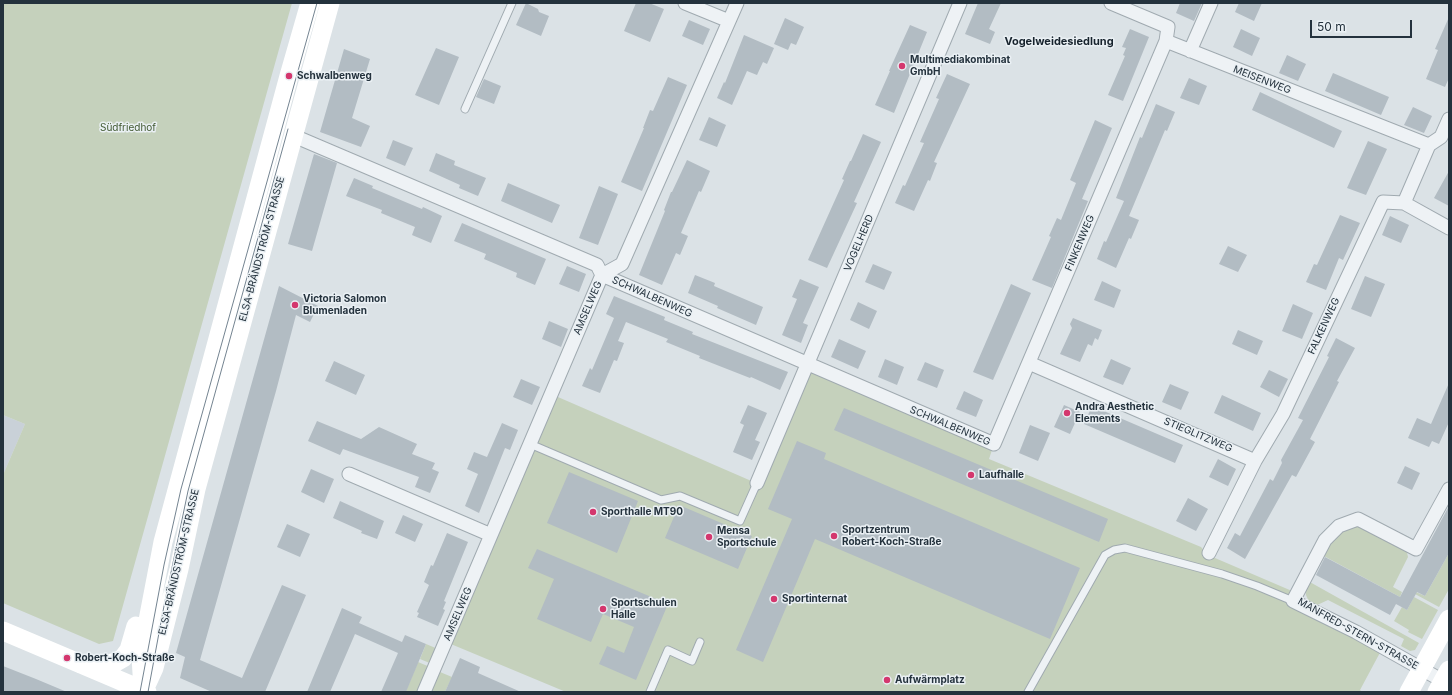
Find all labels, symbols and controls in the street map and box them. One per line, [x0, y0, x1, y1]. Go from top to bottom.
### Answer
scale bar [1312, 12, 1414, 38]
text: 50 m [1317, 19, 1346, 34]
district label: Vogelweidesiedlung [1004, 35, 1114, 49]
place label: Multimediakombinat GmbH [910, 54, 1010, 78]
marker: Multimediakombinat GmbH [897, 61, 907, 71]
street label: MEISENWEG [1231, 63, 1293, 97]
place label: Schwalbenweg [297, 70, 372, 82]
marker: Schwalbenweg [284, 71, 294, 81]
park label: Südfriedhof [100, 122, 156, 134]
street label: ELSA-BRÄNDSTRÖM-STRASSE [237, 175, 287, 323]
street label: VOGELHERD [842, 213, 876, 273]
street label: FINKENWEG [1063, 213, 1097, 273]
street label: SCHWALBENWEG [610, 274, 694, 320]
street label: AMSELWEG [571, 279, 605, 337]
place label: Victoria Salomon Blumenladen [303, 293, 386, 316]
street label: FALKENWEG [1306, 296, 1342, 356]
marker: Victoria Salomon Blumenladen [290, 300, 300, 310]
place label: Andra Aesthetic Elements [1075, 401, 1154, 424]
street label: SCHWALBENWEG [908, 404, 992, 448]
marker: Andra Aesthetic Elements [1062, 408, 1072, 418]
street label: STIEGLITZWEG [1162, 415, 1234, 455]
place label: Laufhalle [979, 469, 1024, 481]
marker: Laufhalle [966, 470, 976, 480]
street label: ELSA-BRÄNDSTRÖM-STRASSE [156, 488, 202, 636]
place label: Sporthalle MT90 [601, 506, 683, 518]
marker: Sporthalle MT90 [588, 507, 598, 517]
place label: Sportzentrum Robert-Koch-Straße [842, 524, 941, 548]
place label: Mensa Sportschule [717, 525, 776, 548]
marker: Sportzentrum Robert-Koch-Straße [829, 531, 839, 541]
marker: Mensa Sportschule [704, 532, 714, 542]
street label: AMSELWEG [441, 585, 475, 643]
place label: Sportinternat [782, 593, 847, 605]
marker: Sportinternat [769, 594, 779, 604]
street label: MANFRED-STERN-STRASSE [1296, 596, 1420, 672]
place label: Sportschulen Halle [611, 597, 677, 620]
marker: Sportschulen Halle [598, 604, 608, 614]
place label: Robert-Koch-Straße [75, 652, 174, 664]
marker: Robert-Koch-Straße [62, 653, 72, 663]
place label: Aufwärmplatz [895, 674, 965, 686]
marker: Aufwärmplatz [882, 675, 892, 685]

